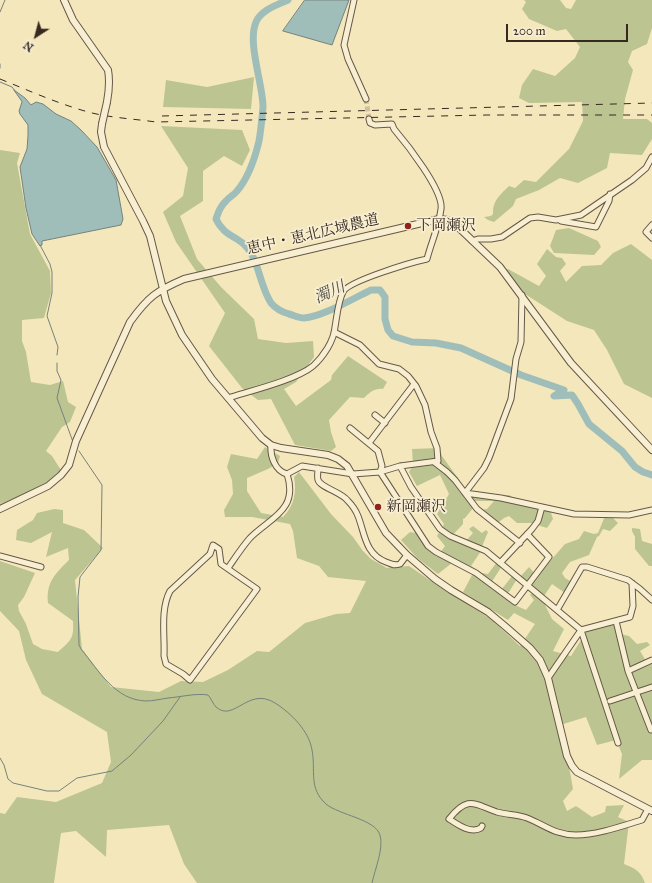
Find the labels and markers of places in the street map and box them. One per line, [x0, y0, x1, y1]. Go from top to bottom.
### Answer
place label: 下岡瀬沢 [416, 217, 476, 235]
marker: 下岡瀬沢 [403, 221, 413, 231]
place label: 新岡瀬沢 [386, 498, 446, 516]
marker: 新岡瀬沢 [373, 502, 383, 512]

